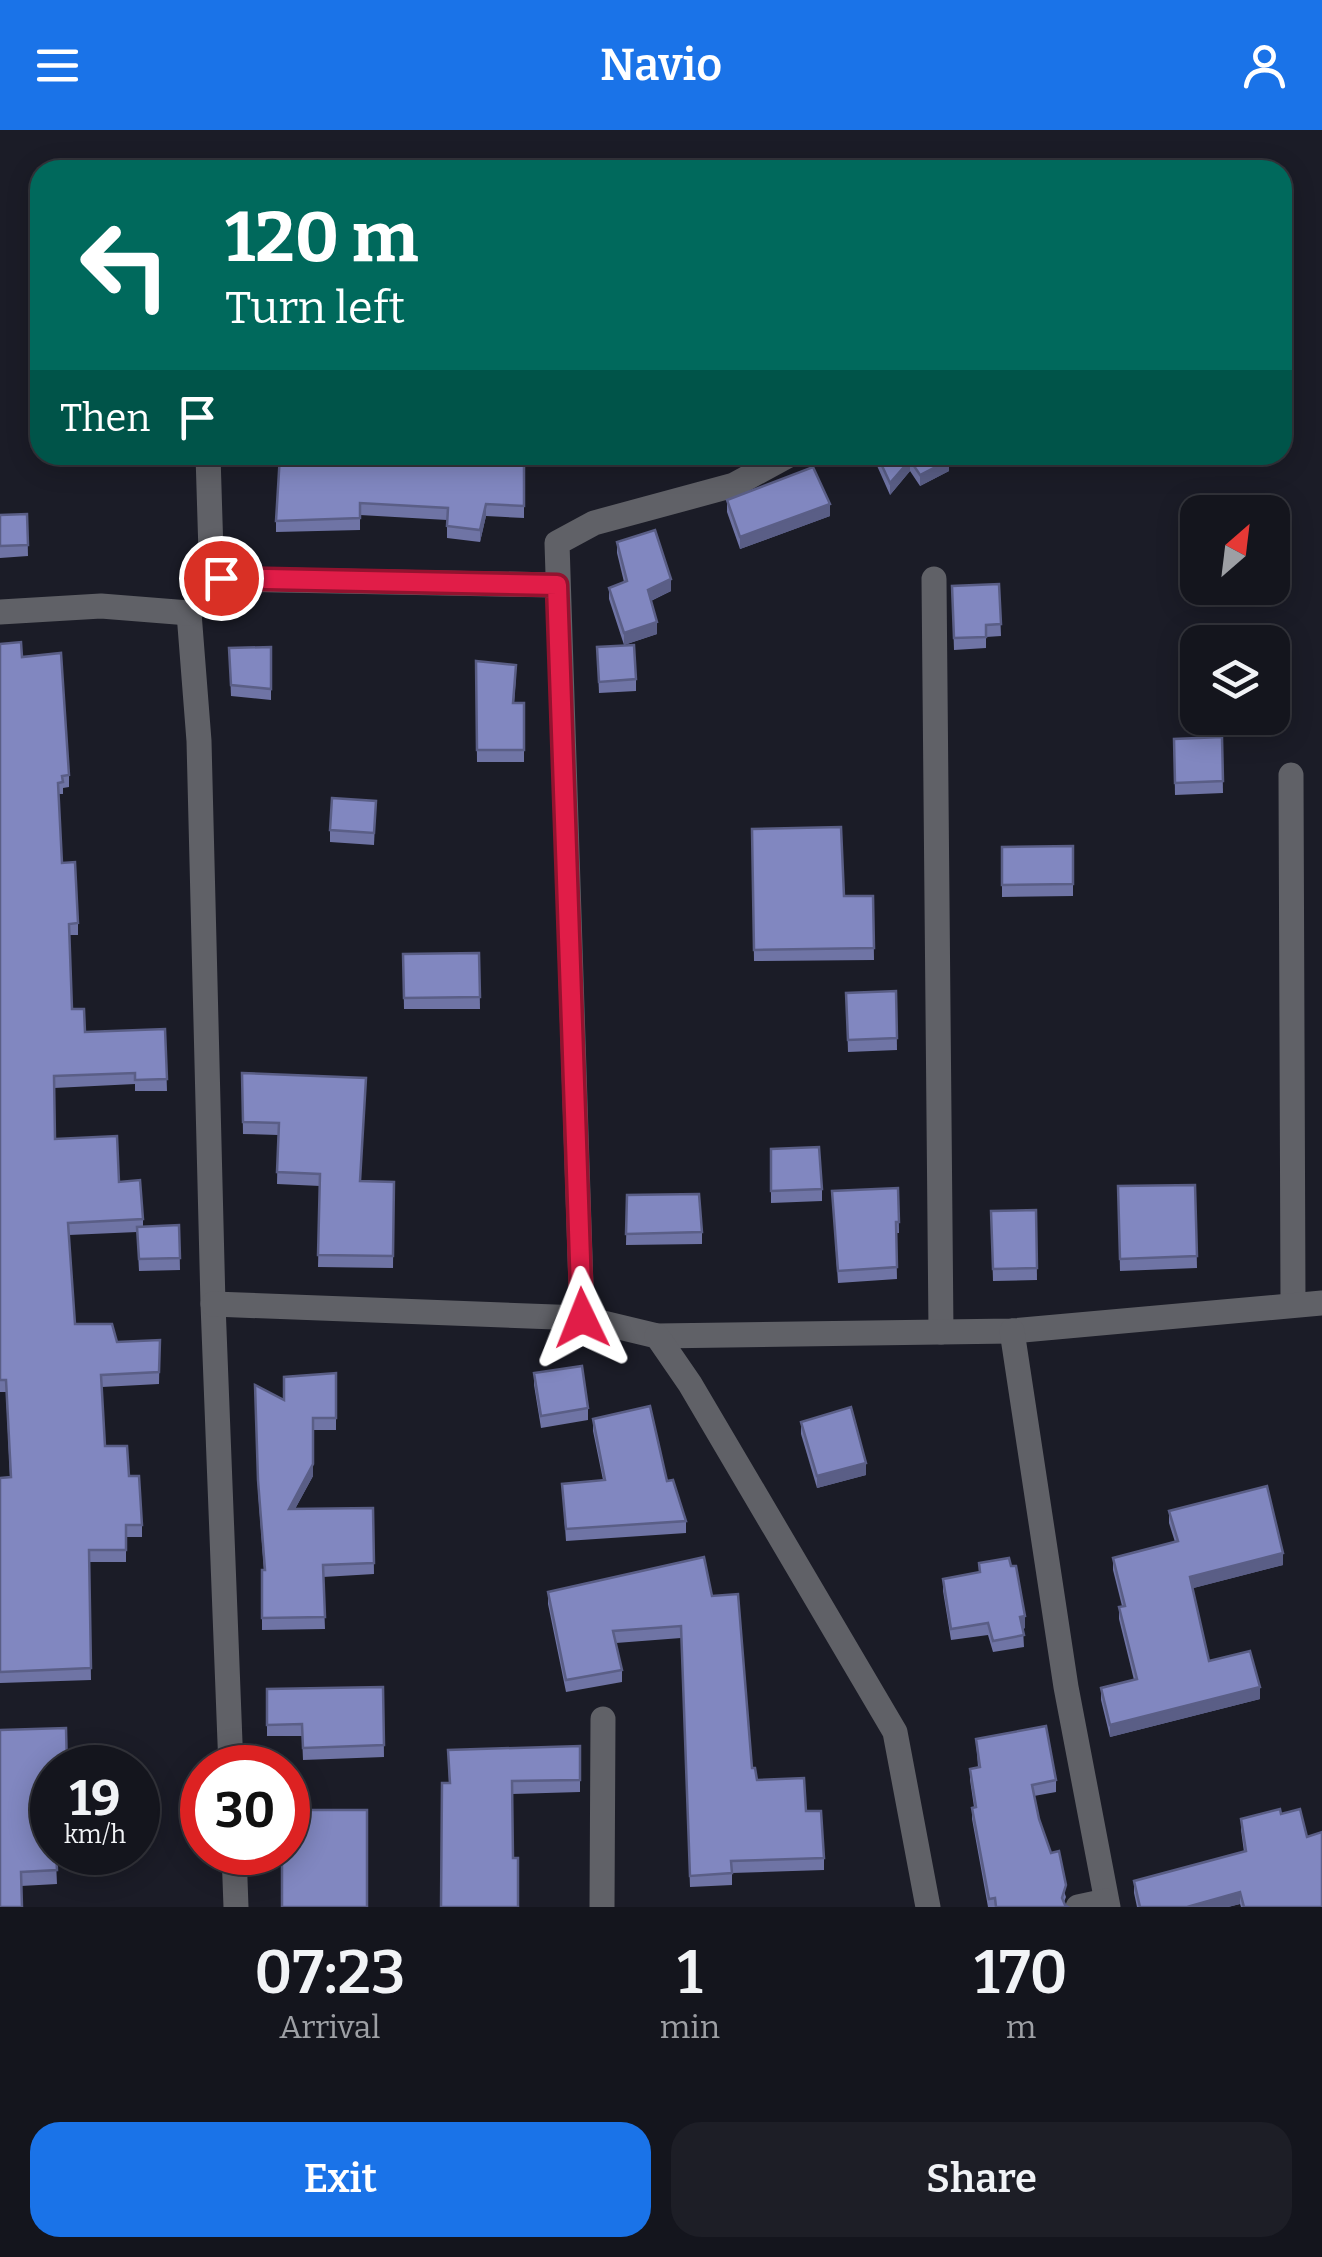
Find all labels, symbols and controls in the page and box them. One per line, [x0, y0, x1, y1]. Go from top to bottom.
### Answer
icon: menu [30, 38, 85, 93]
text: Navio [600, 38, 722, 92]
icon: person [1237, 38, 1292, 93]
text: 120 m [225, 196, 418, 280]
icon: left [60, 200, 190, 330]
text: Turn left [225, 281, 405, 335]
icon: arrive [170, 390, 225, 445]
text: Then [60, 395, 150, 441]
north arrow [1180, 495, 1290, 605]
map controls [1180, 495, 1290, 735]
pin [179, 536, 264, 621]
icon: arrive [194, 551, 249, 606]
button: layers [1180, 625, 1290, 735]
position arrow [530, 1266, 634, 1370]
speed limit sign: 30 [180, 1745, 310, 1875]
text: 19 [69, 1768, 121, 1828]
text: km/h [64, 1820, 126, 1850]
text: 07:23 [254, 1937, 405, 2009]
text: 1 [677, 1937, 703, 2009]
text: 170 [974, 1937, 1068, 2009]
text: Arrival [279, 2008, 381, 2046]
text: min [660, 2008, 720, 2046]
text: m [1006, 2008, 1036, 2046]
button: Exit [30, 2122, 651, 2237]
button: Share [671, 2122, 1292, 2237]

